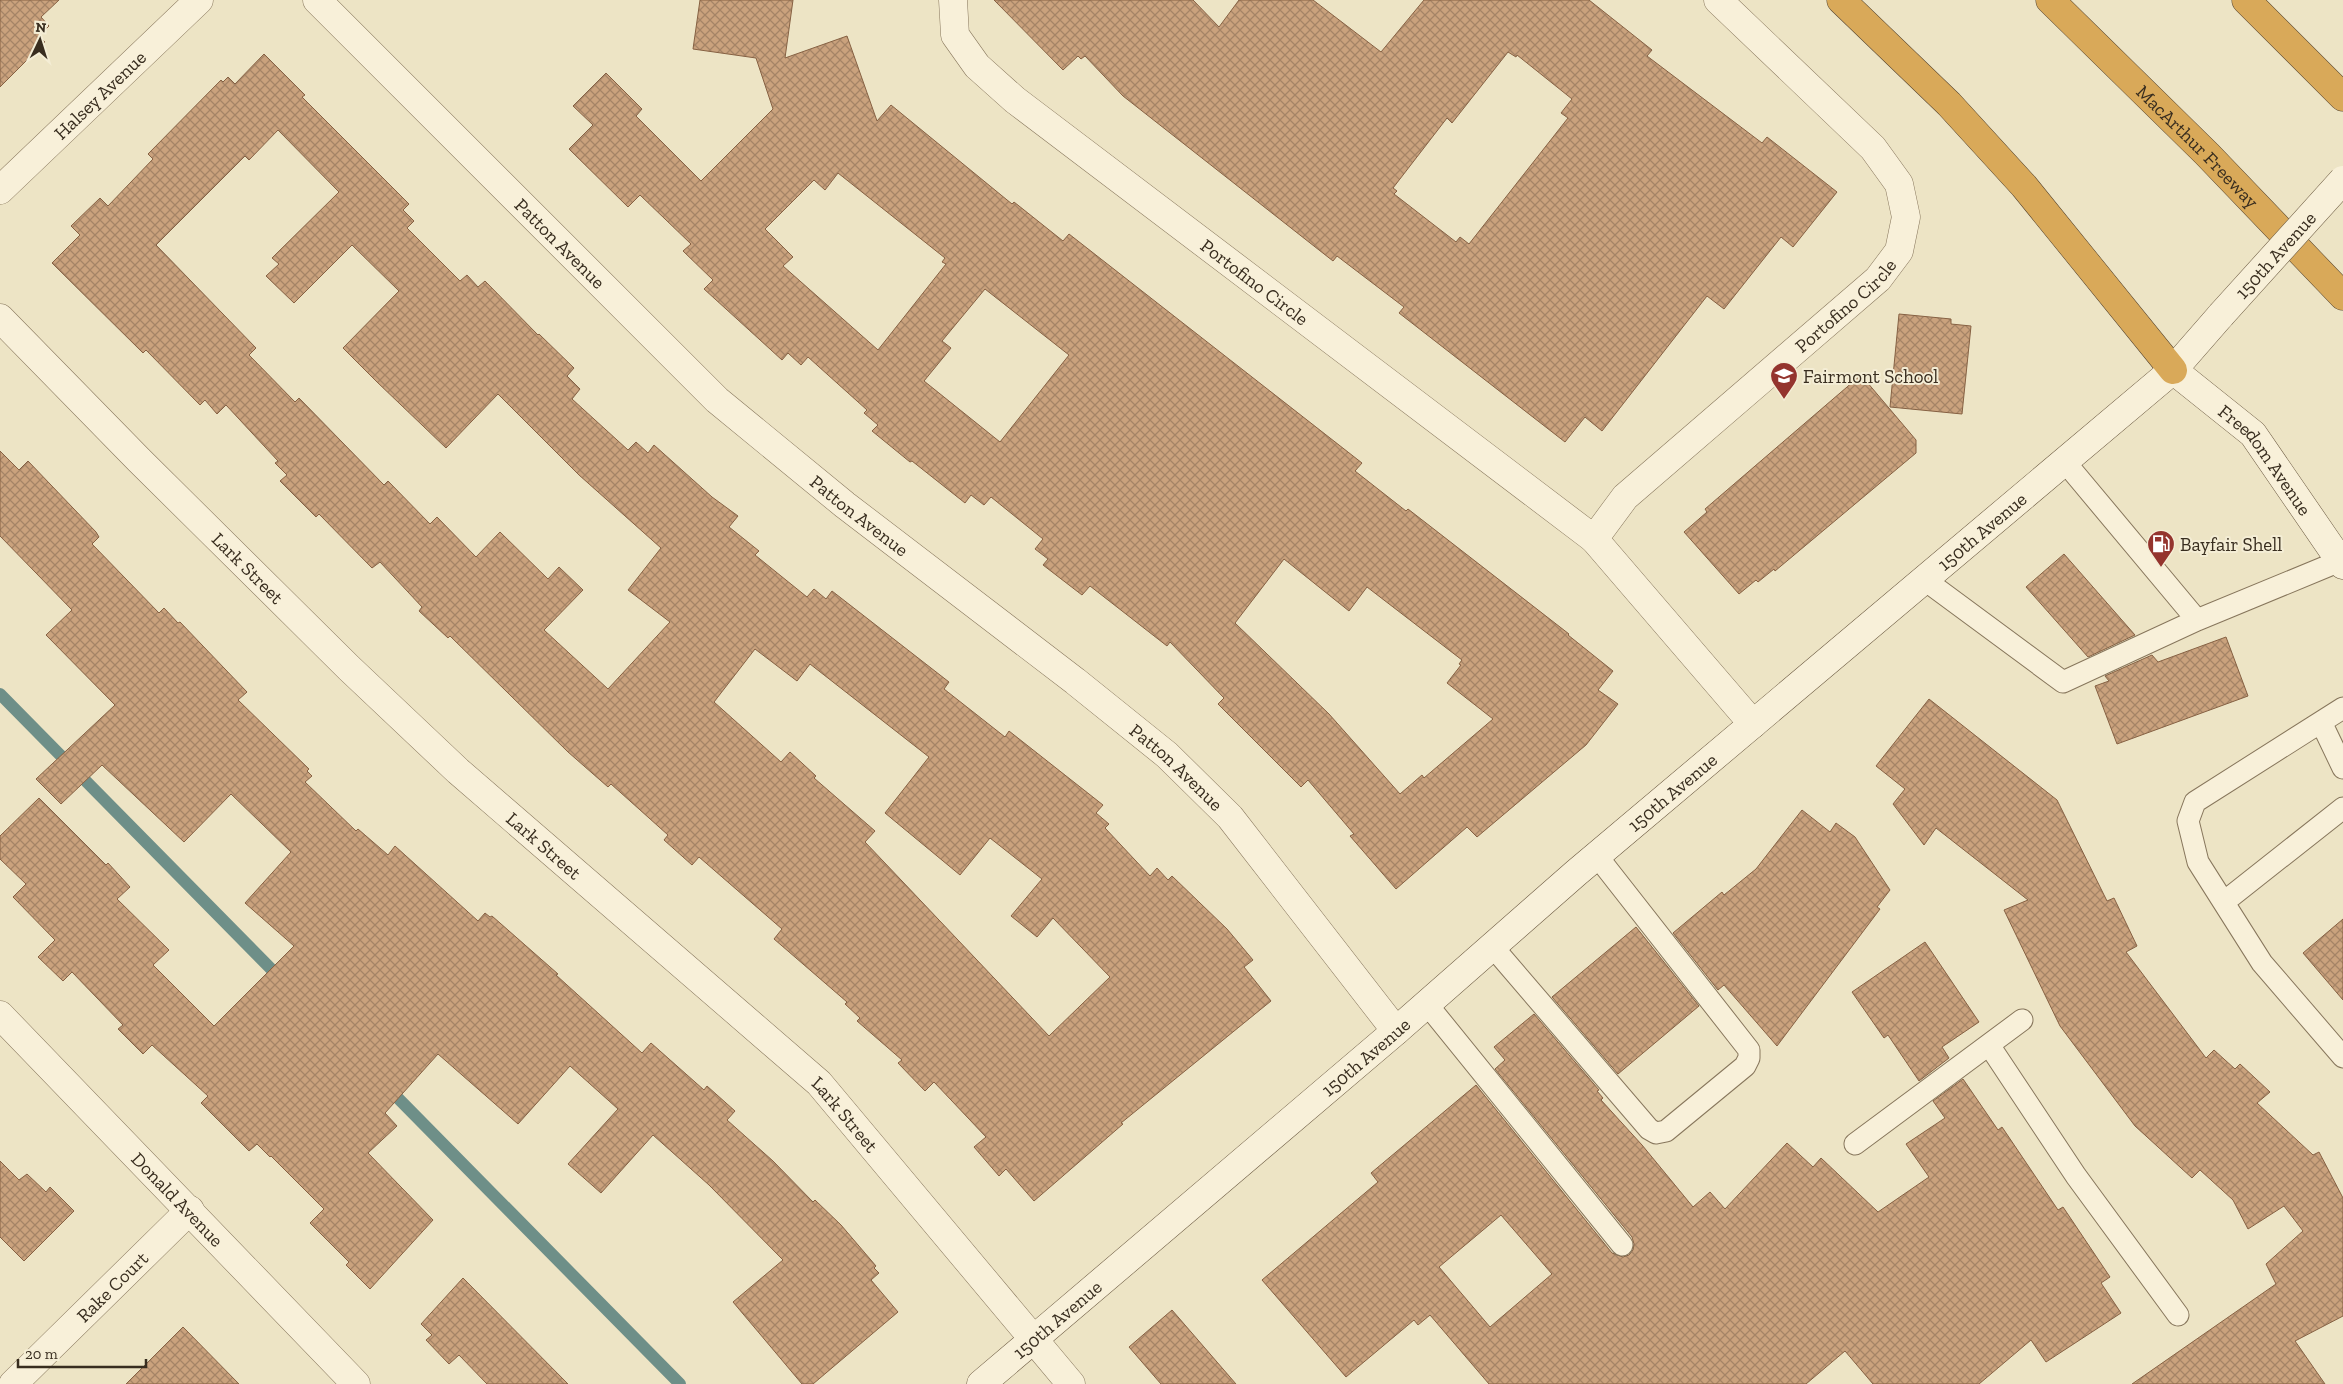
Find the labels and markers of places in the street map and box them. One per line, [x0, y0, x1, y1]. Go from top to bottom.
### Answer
school or university icon: Fairmont School [1769, 361, 1799, 400]
place label: Fairmont School [1803, 365, 1938, 388]
fuel station icon: Bayfair Shell [2146, 529, 2176, 568]
place label: Bayfair Shell [2180, 533, 2282, 556]

